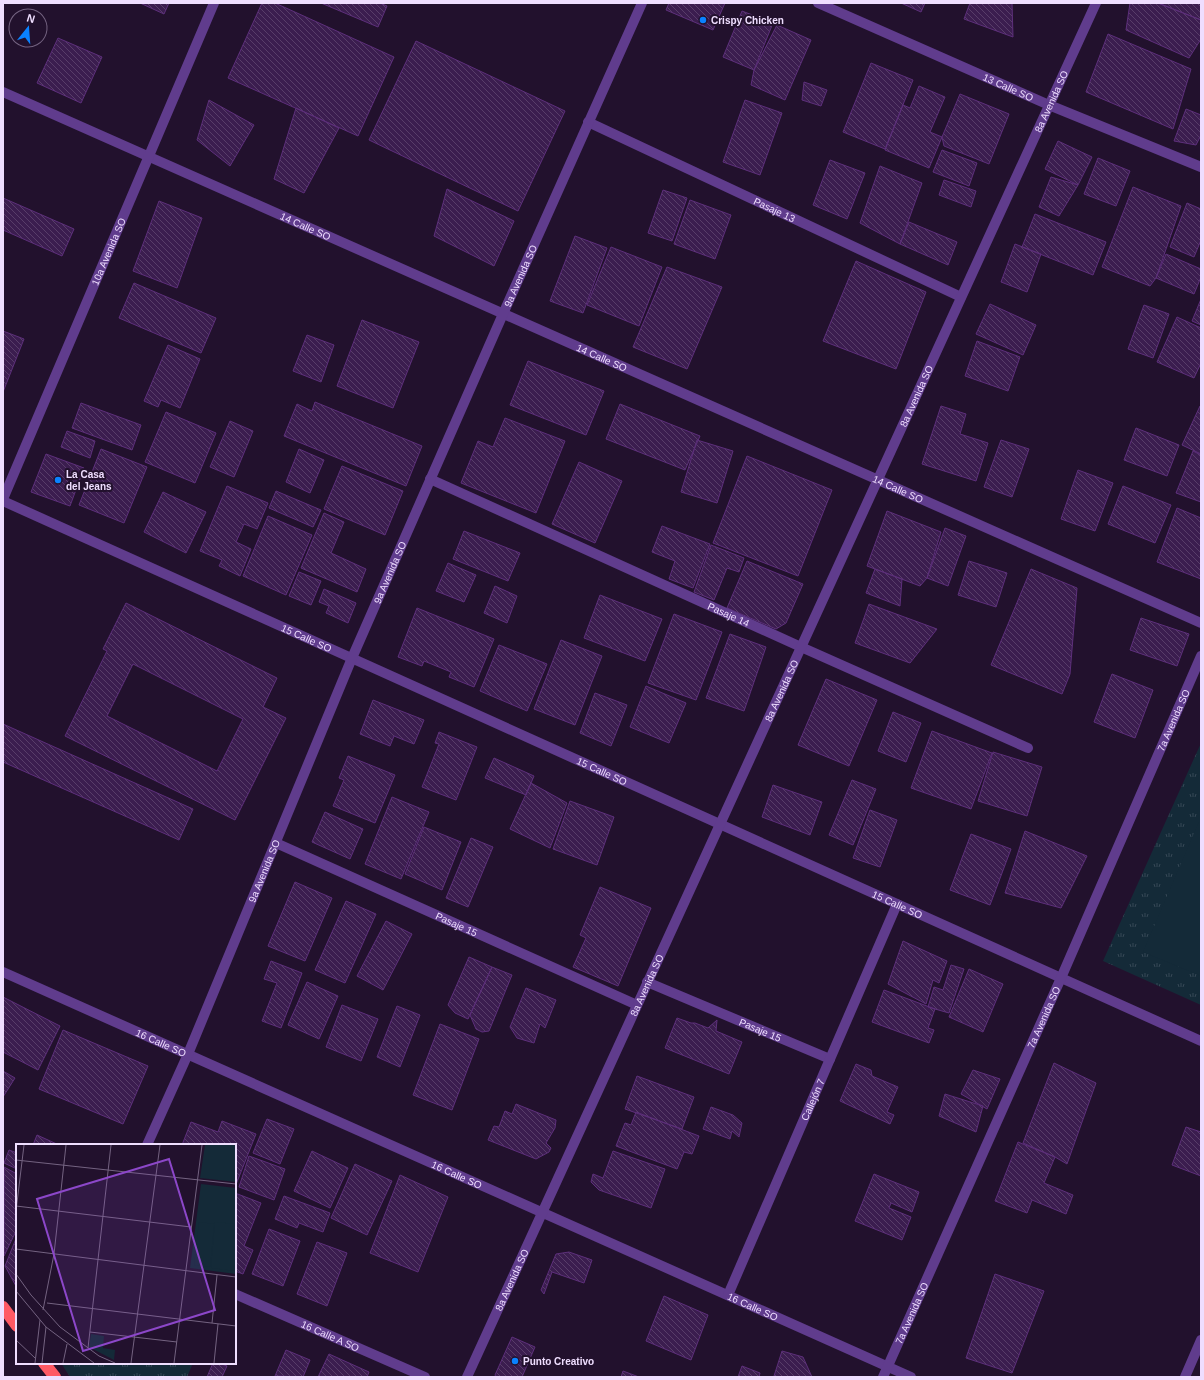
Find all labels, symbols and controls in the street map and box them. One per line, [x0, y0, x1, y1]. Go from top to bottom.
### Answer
north arrow [8, 8, 48, 48]
text: N [25, 12, 37, 25]
marker: Crispy Chicken [698, 15, 708, 25]
place label: Crispy Chicken [711, 15, 784, 26]
street label: 8a Avenida SO [1032, 69, 1070, 134]
street label: 13 Calle SO [981, 71, 1035, 103]
street label: Pasaje 13 [752, 195, 797, 224]
street label: 14 Calle SO [279, 210, 333, 242]
street label: 10a Avenida SO [89, 216, 128, 287]
street label: 9a Avenida SO [501, 243, 539, 308]
street label: 14 Calle SO [575, 341, 629, 373]
street label: 8a Avenida SO [897, 363, 935, 428]
place label: La Casa del Jeans [66, 469, 112, 492]
street label: 14 Calle SO [871, 473, 925, 505]
marker: La Casa del Jeans [53, 475, 63, 485]
street label: 9a Avenida SO [371, 539, 408, 605]
street label: Pasaje 14 [706, 600, 752, 629]
street label: 15 Calle SO [280, 622, 334, 654]
street label: 8a Avenida SO [762, 658, 800, 723]
street label: 7a Avenida SO [1155, 687, 1191, 753]
street label: 15 Calle SO [575, 755, 629, 787]
street label: 9a Avenida SO [246, 838, 282, 904]
street label: 15 Calle SO [870, 888, 924, 920]
street label: Pasaje 15 [434, 910, 480, 938]
street label: 8a Avenida SO [628, 952, 665, 1018]
street label: 7a Avenida SO [1025, 984, 1062, 1050]
street label: Pasaje 15 [738, 1016, 783, 1044]
street label: 16 Calle SO [134, 1026, 188, 1059]
street label: Callejón 7 [799, 1076, 827, 1122]
inset map [16, 1144, 236, 1364]
street label: 16 Calle SO [430, 1158, 484, 1191]
street label: 8a Avenida SO [493, 1247, 530, 1312]
street label: 7a Avenida SO [893, 1280, 930, 1346]
street label: 16 Calle SO [726, 1290, 780, 1323]
street label: 16 Calle A SO [300, 1318, 361, 1353]
marker: Punto Creativo [510, 1356, 520, 1366]
place label: Punto Creativo [523, 1356, 594, 1367]

